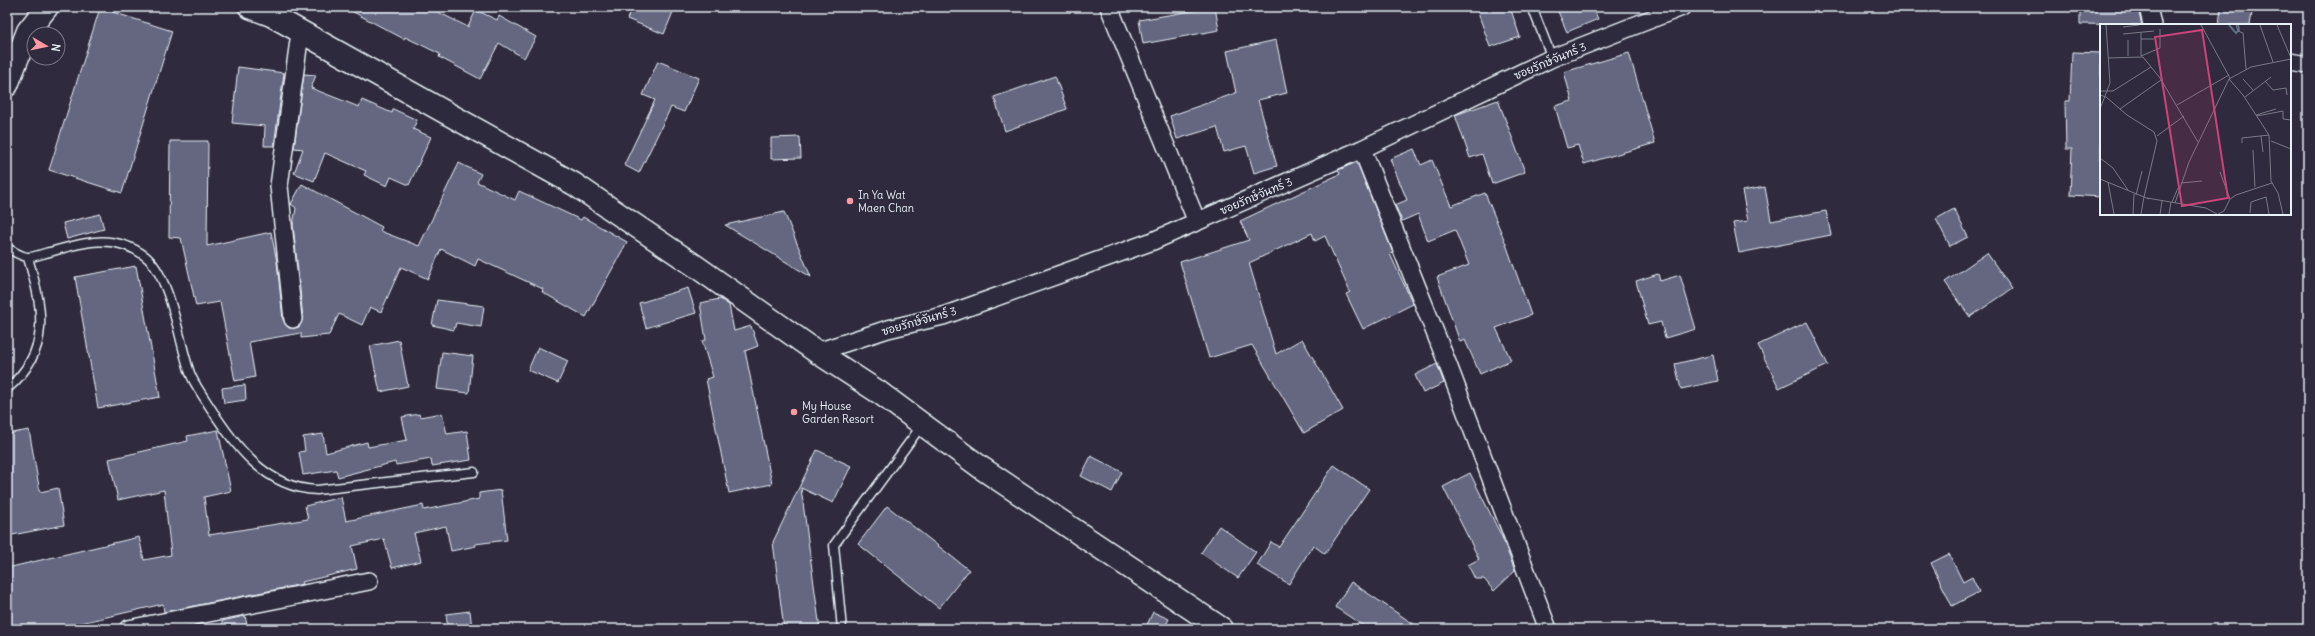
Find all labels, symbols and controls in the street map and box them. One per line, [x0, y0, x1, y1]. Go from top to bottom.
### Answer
inset map [2100, 24, 2291, 215]
north arrow [26, 26, 66, 66]
street label: ซอยรักษ์จันทร์ 3 [1511, 39, 1588, 83]
text: N [48, 43, 63, 52]
street label: ซอยรักษ์จันทร์ 3 [1217, 174, 1294, 218]
place label: In Ya Wat Maen Chan [858, 188, 914, 215]
marker: In Ya Wat Maen Chan [845, 196, 855, 206]
street label: ซอยรักษ์จันทร์ 3 [880, 303, 958, 338]
place label: My House Garden Resort [802, 399, 874, 426]
marker: My House Garden Resort [789, 407, 799, 417]

